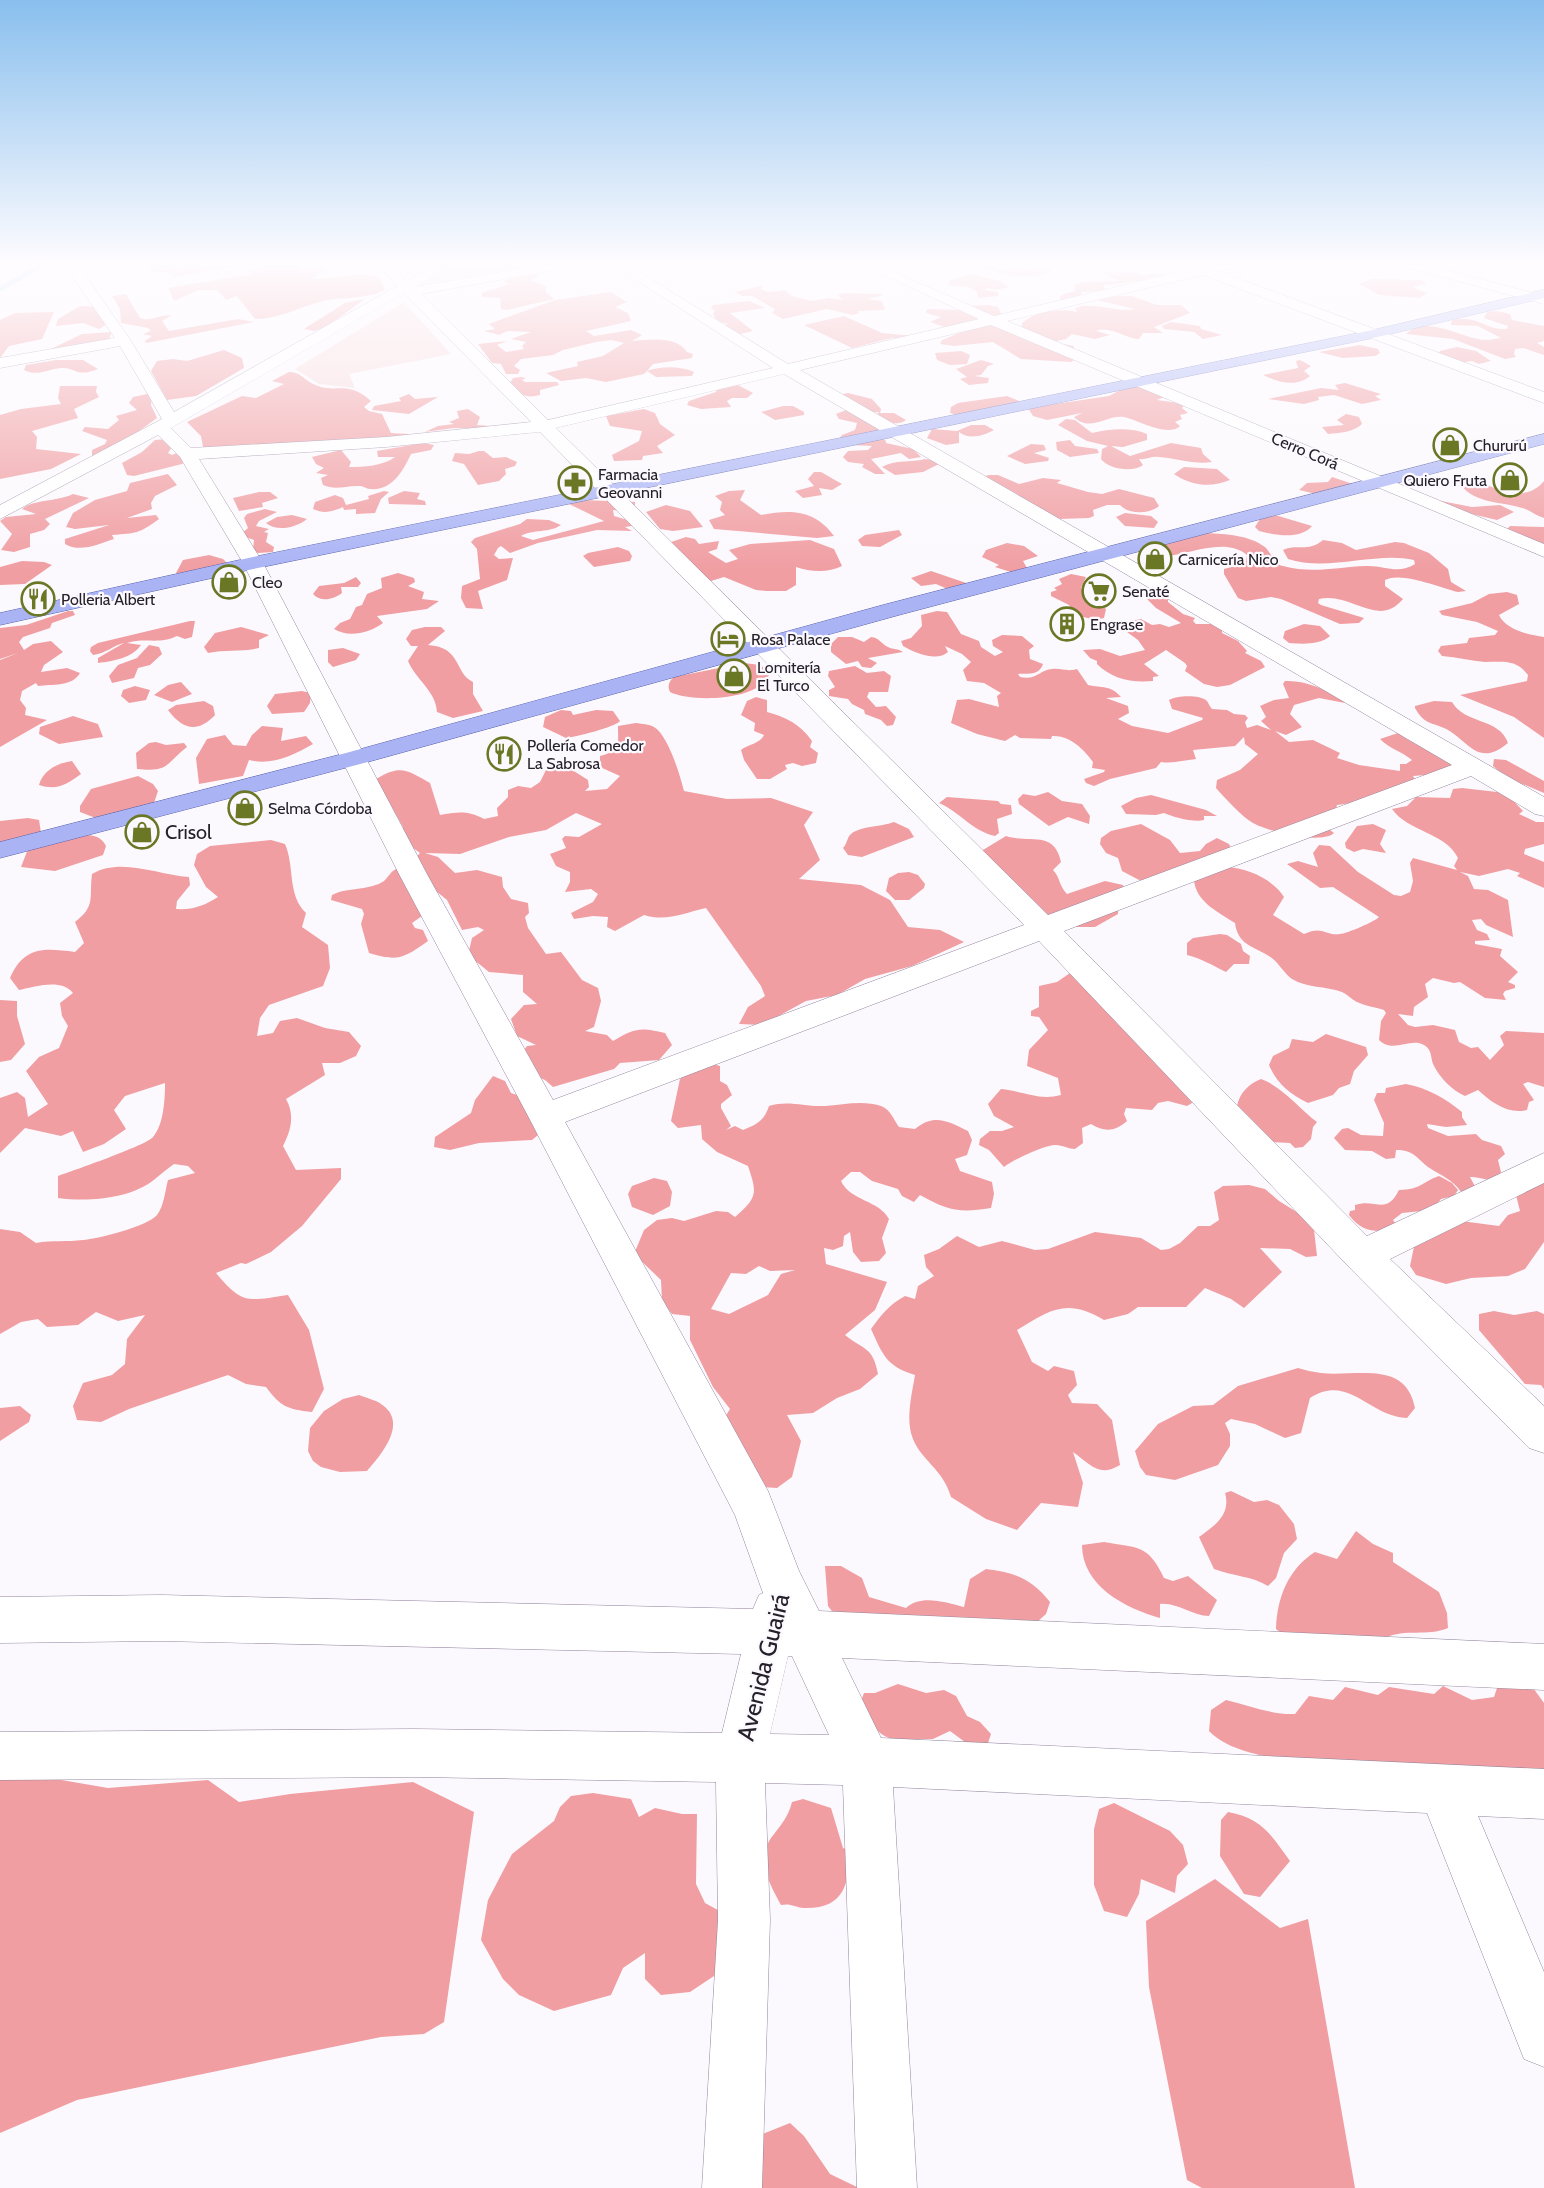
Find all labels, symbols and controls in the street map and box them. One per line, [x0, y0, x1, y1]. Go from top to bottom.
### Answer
shop icon: Chururú [1432, 427, 1468, 463]
street label: Cerro Corá [1269, 428, 1342, 474]
place label: Chururú [1473, 436, 1527, 455]
shop icon: Quiero Fruta [1492, 462, 1528, 498]
pharmacy icon: Farmacia Geovanni [557, 465, 593, 501]
place label: Farmacia Geovanni [598, 465, 662, 502]
place label: Quiero Fruta [1403, 471, 1487, 490]
shop icon: Carnicería Nico [1137, 541, 1173, 577]
place label: Carnicería Nico [1178, 550, 1279, 569]
shop icon: Cleo [211, 564, 247, 600]
place label: Cleo [252, 573, 283, 592]
supermarket icon: Senaté [1081, 573, 1117, 609]
restaurant icon: Polleria Albert [20, 581, 56, 617]
place label: Senaté [1122, 582, 1170, 601]
place label: Polleria Albert [61, 590, 156, 609]
building icon: Engrase [1049, 606, 1085, 642]
place label: Engrase [1090, 615, 1143, 634]
hotel icon: Rosa Palace [710, 621, 746, 657]
place label: Rosa Palace [751, 630, 830, 649]
shop icon: Lomitería El Turco [716, 658, 752, 694]
place label: Lomitería El Turco [757, 658, 821, 695]
restaurant icon: Pollería Comedor La Sabrosa [486, 736, 522, 772]
place label: Pollería Comedor La Sabrosa [527, 736, 644, 773]
shop icon: Selma Córdoba [227, 790, 263, 826]
place label: Selma Córdoba [268, 799, 372, 818]
shop icon: Crisol [124, 814, 160, 850]
place label: Crisol [165, 820, 212, 844]
street label: Avenida Guairá [731, 1590, 795, 1744]

